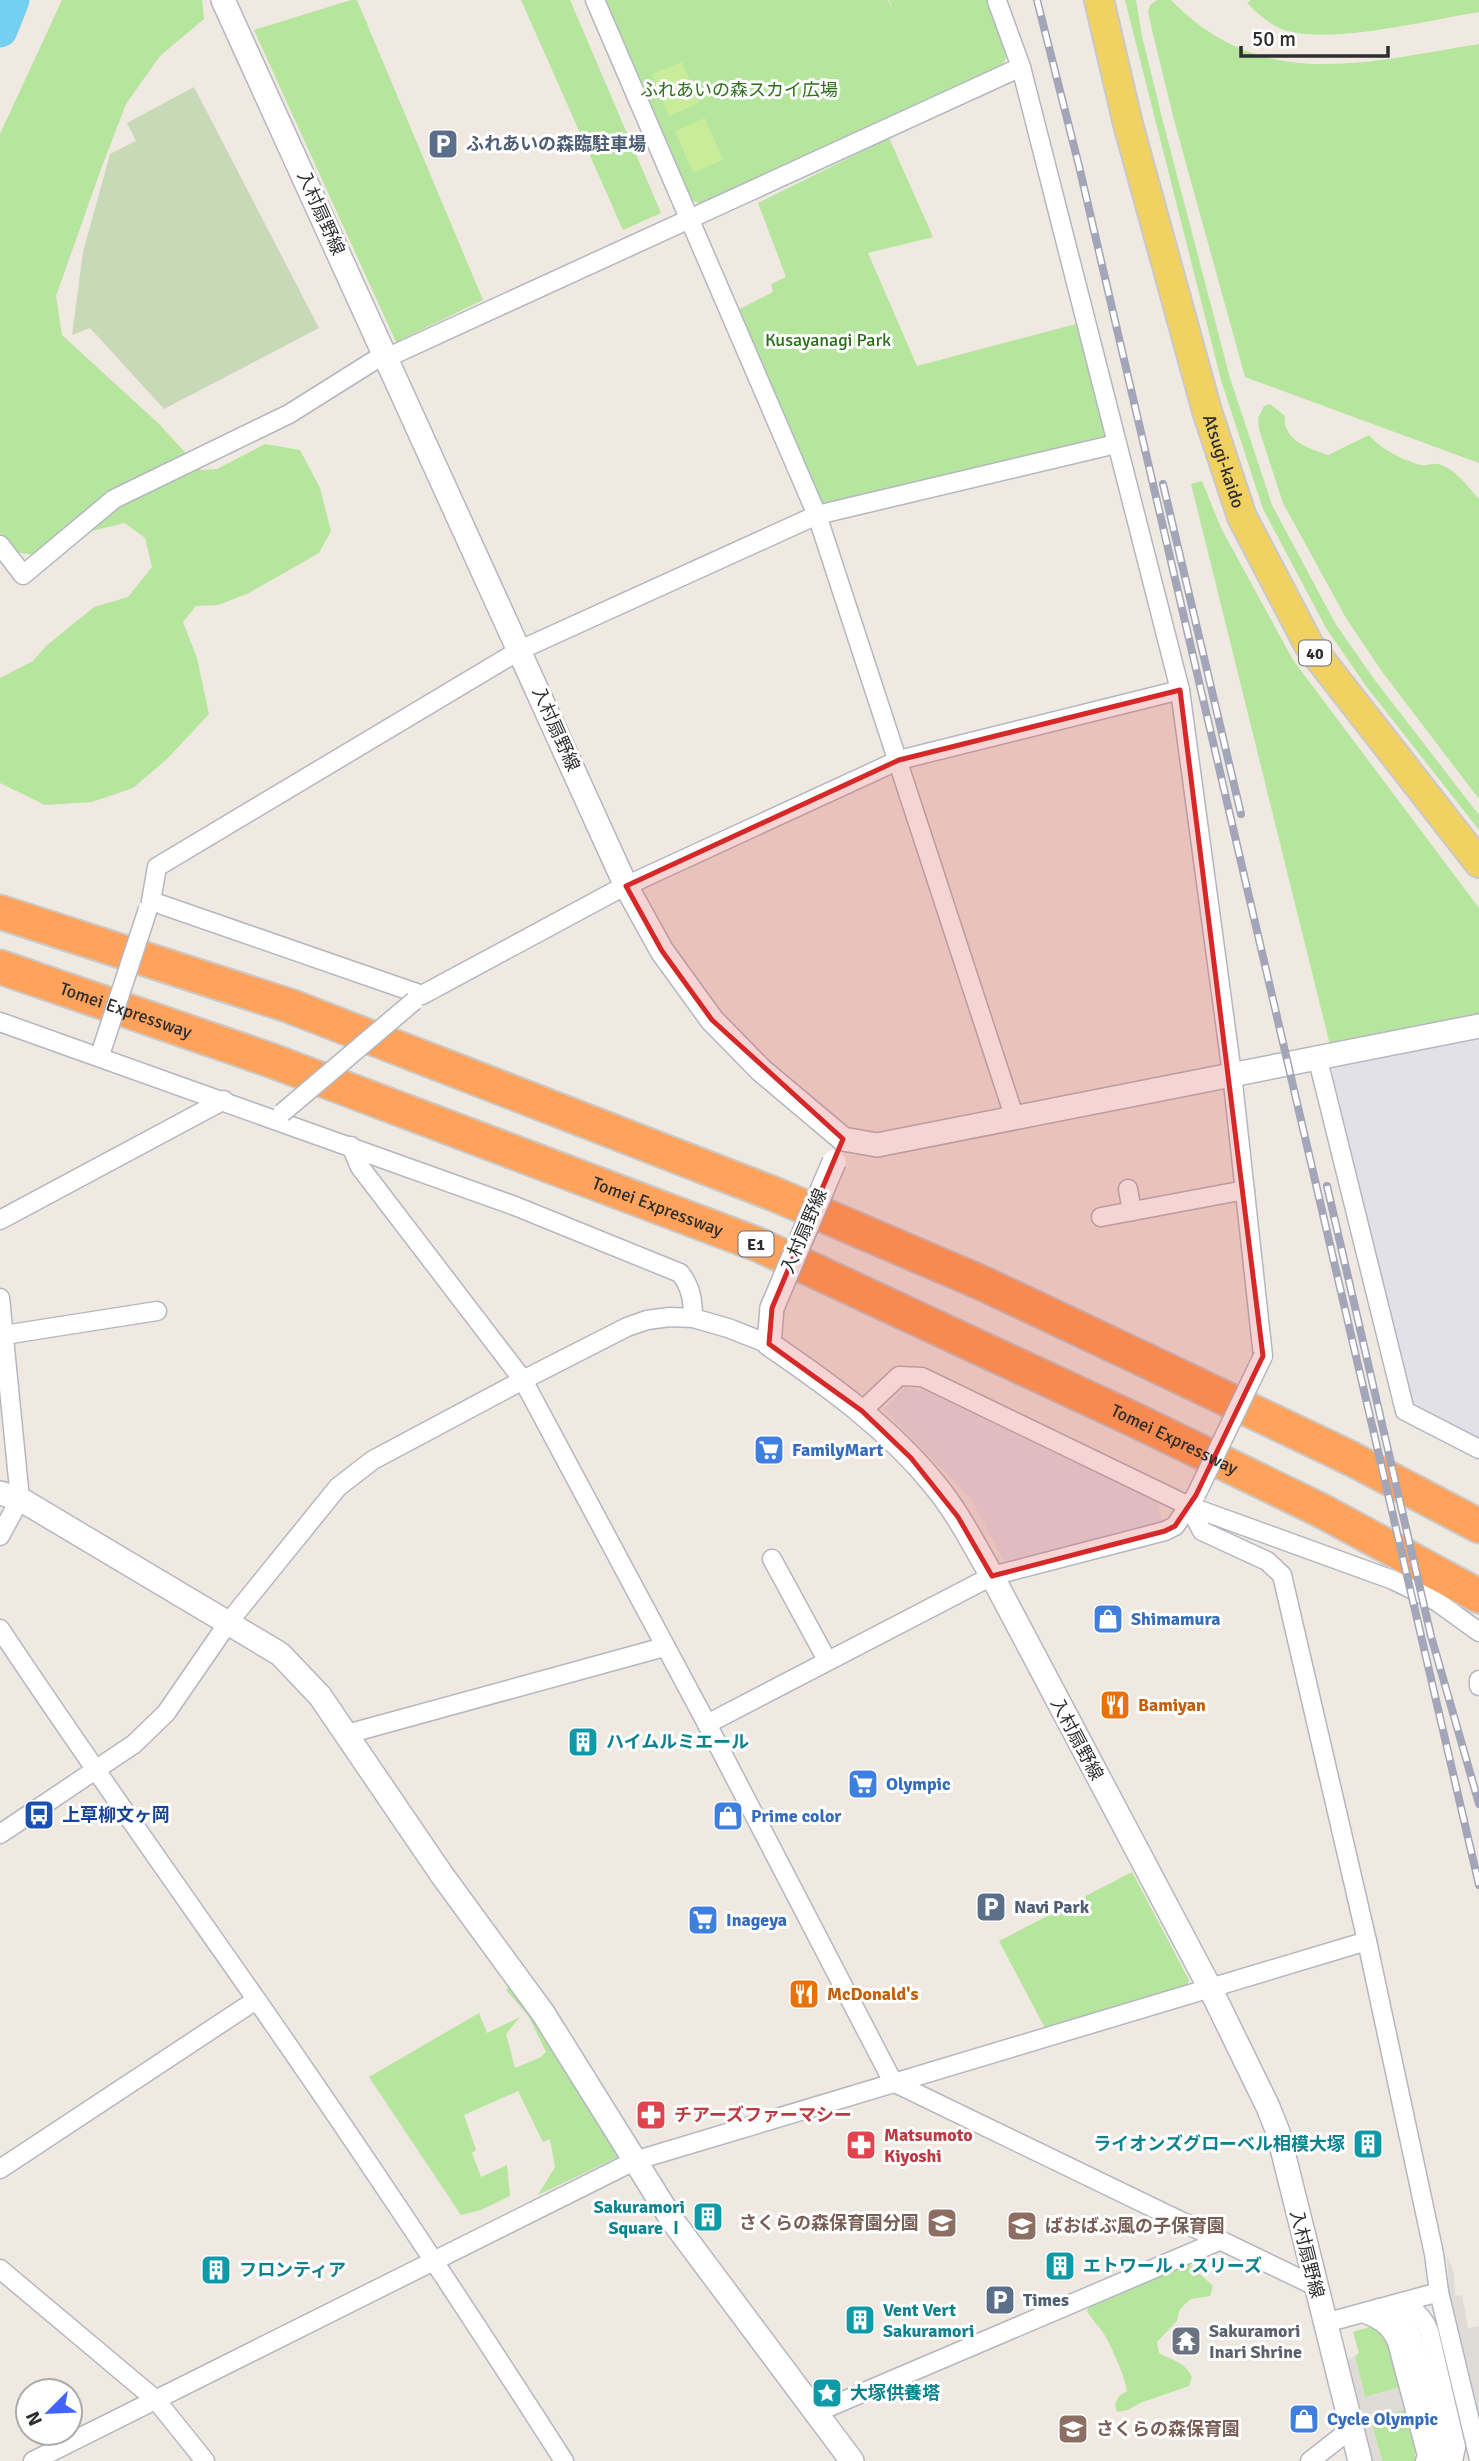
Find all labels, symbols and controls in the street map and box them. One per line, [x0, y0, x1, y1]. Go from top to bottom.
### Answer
scale bar [1241, 14, 1388, 58]
text: 50 m [1252, 26, 1296, 52]
park label: ふれあいの森スカイ広場 [640, 79, 838, 101]
parking icon: ふれあいの森臨駐車場 [426, 127, 460, 161]
place label: ふれあいの森臨駐車場 [466, 133, 646, 155]
street label: 入村扇野線 [293, 167, 349, 259]
park label: Kusayanagi Park [765, 329, 891, 351]
street label: Atsugi-kaido [1198, 412, 1249, 511]
road number: 40 [1299, 640, 1331, 666]
street label: 入村扇野線 [528, 683, 584, 775]
street label: Tomei Expressway [57, 977, 195, 1043]
street label: Tomei Expressway [589, 1172, 727, 1242]
street label: 入村扇野線 [776, 1185, 832, 1277]
road number: E1 [738, 1232, 774, 1256]
street label: Tomei Expressway [1107, 1399, 1242, 1480]
supermarket icon: FamilyMart [752, 1433, 786, 1467]
place label: FamilyMart [792, 1439, 884, 1461]
shop icon: Shimamura [1091, 1602, 1125, 1636]
place label: Shimamura [1131, 1608, 1221, 1630]
restaurant icon: Bamiyan [1098, 1688, 1132, 1722]
street label: 入村扇野線 [1046, 1694, 1108, 1784]
place label: Bamiyan [1138, 1694, 1206, 1716]
building icon: ハイムルミエール [566, 1725, 600, 1759]
place label: ハイムルミエール [606, 1731, 749, 1753]
supermarket icon: Olympic [846, 1767, 880, 1801]
place label: Olympic [886, 1773, 951, 1795]
bus stop icon: 上草柳文ヶ岡 [22, 1798, 56, 1832]
shop icon: Prime color [711, 1799, 745, 1833]
place label: 上草柳文ヶ岡 [62, 1804, 170, 1826]
place label: Prime color [751, 1805, 842, 1827]
parking icon: Navi Park [974, 1890, 1008, 1924]
place label: Navi Park [1014, 1896, 1090, 1918]
supermarket icon: Inageya [686, 1903, 720, 1937]
place label: Inageya [726, 1909, 787, 1931]
restaurant icon: McDonald's [787, 1977, 821, 2011]
place label: McDonald's [827, 1983, 918, 2005]
pharmacy icon: チアーズファーマシー [634, 2098, 668, 2132]
place label: チアーズファーマシー [674, 2104, 852, 2126]
place label: Matsumoto Kiyoshi [884, 2124, 973, 2167]
building icon: ライオンズグローベル相模大塚 [1351, 2127, 1385, 2161]
pharmacy icon: Matsumoto Kiyoshi [844, 2128, 878, 2162]
place label: ライオンズグローベル相模大塚 [1093, 2133, 1345, 2155]
place label: Sakuramori Square Ⅰ [594, 2196, 685, 2239]
building icon: Sakuramori Square Ⅰ [691, 2200, 725, 2234]
school or university icon: さくらの森保育園分園 [925, 2206, 959, 2240]
street label: 入村扇野線 [1285, 2208, 1329, 2300]
school or university icon: ばおばぶ風の子保育園 [1005, 2209, 1039, 2243]
place label: さくらの森保育園分園 [739, 2212, 919, 2234]
place label: ばおばぶ風の子保育園 [1045, 2215, 1225, 2237]
building icon: エトワール・スリーズ [1043, 2249, 1077, 2283]
building icon: フロンティア [199, 2253, 233, 2287]
place label: エトワール・スリーズ [1083, 2255, 1262, 2277]
place label: フロンティア [239, 2259, 346, 2281]
parking icon: Times [983, 2283, 1017, 2317]
place label: Times [1023, 2289, 1069, 2311]
place label: Vent Vert Sakuramori [883, 2299, 974, 2342]
building icon: Vent Vert Sakuramori [843, 2303, 877, 2337]
place label: Sakuramori Inari Shrine [1209, 2320, 1302, 2363]
temple icon: Sakuramori Inari Shrine [1169, 2324, 1203, 2358]
place icon: 大塚供養塔 [810, 2376, 844, 2410]
north arrow [14, 2377, 84, 2447]
place label: 大塚供養塔 [850, 2382, 940, 2404]
shop icon: Cycle Olympic [1287, 2402, 1321, 2436]
text: N [21, 2408, 48, 2429]
place label: Cycle Olympic [1327, 2408, 1439, 2430]
school or university icon: さくらの森保育園 [1056, 2412, 1090, 2446]
place label: さくらの森保育園 [1096, 2418, 1240, 2440]

